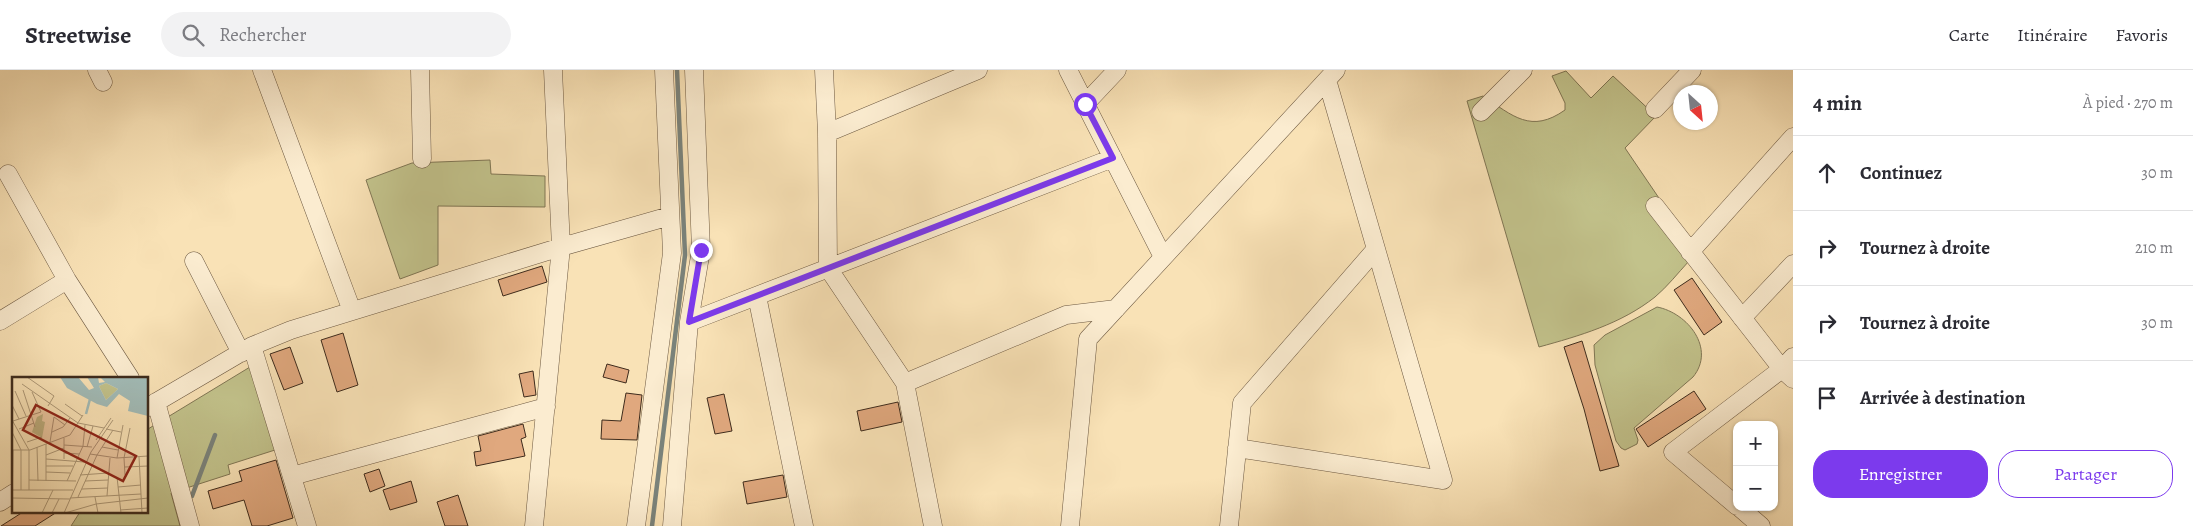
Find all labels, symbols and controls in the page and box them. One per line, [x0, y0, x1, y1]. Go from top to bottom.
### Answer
search box [161, 12, 511, 57]
text: Streetwise [25, 19, 131, 51]
icon: search [179, 21, 207, 49]
text: Rechercher [219, 22, 307, 48]
text: Carte [1949, 23, 1989, 47]
text: Itinéraire [2017, 23, 2088, 47]
text: Favoris [2116, 23, 2168, 47]
north arrow [1673, 85, 1718, 130]
text: 4 min [1813, 89, 1862, 117]
text: À pied · 270 m [2083, 92, 2173, 114]
route start [1074, 93, 1097, 116]
icon: ahead [1813, 159, 1841, 187]
text: Continuez [1860, 160, 1942, 186]
text: 30 m [2141, 162, 2173, 184]
icon: right [1813, 234, 1841, 262]
text: Tournez à droite [1860, 235, 1990, 261]
text: 210 m [2135, 237, 2173, 259]
route end [690, 239, 713, 262]
icon: right [1813, 309, 1841, 337]
text: Tournez à droite [1860, 310, 1990, 336]
text: 30 m [2141, 312, 2173, 334]
inset map [12, 377, 149, 514]
icon: arrive [1813, 384, 1841, 412]
text: Arrivée à destination [1860, 385, 2025, 411]
map controls [1733, 421, 1778, 511]
button: + [1733, 421, 1778, 466]
button: Enregistrer [1813, 450, 1988, 498]
button: Partager [1998, 450, 2173, 498]
button: − [1733, 466, 1778, 511]

